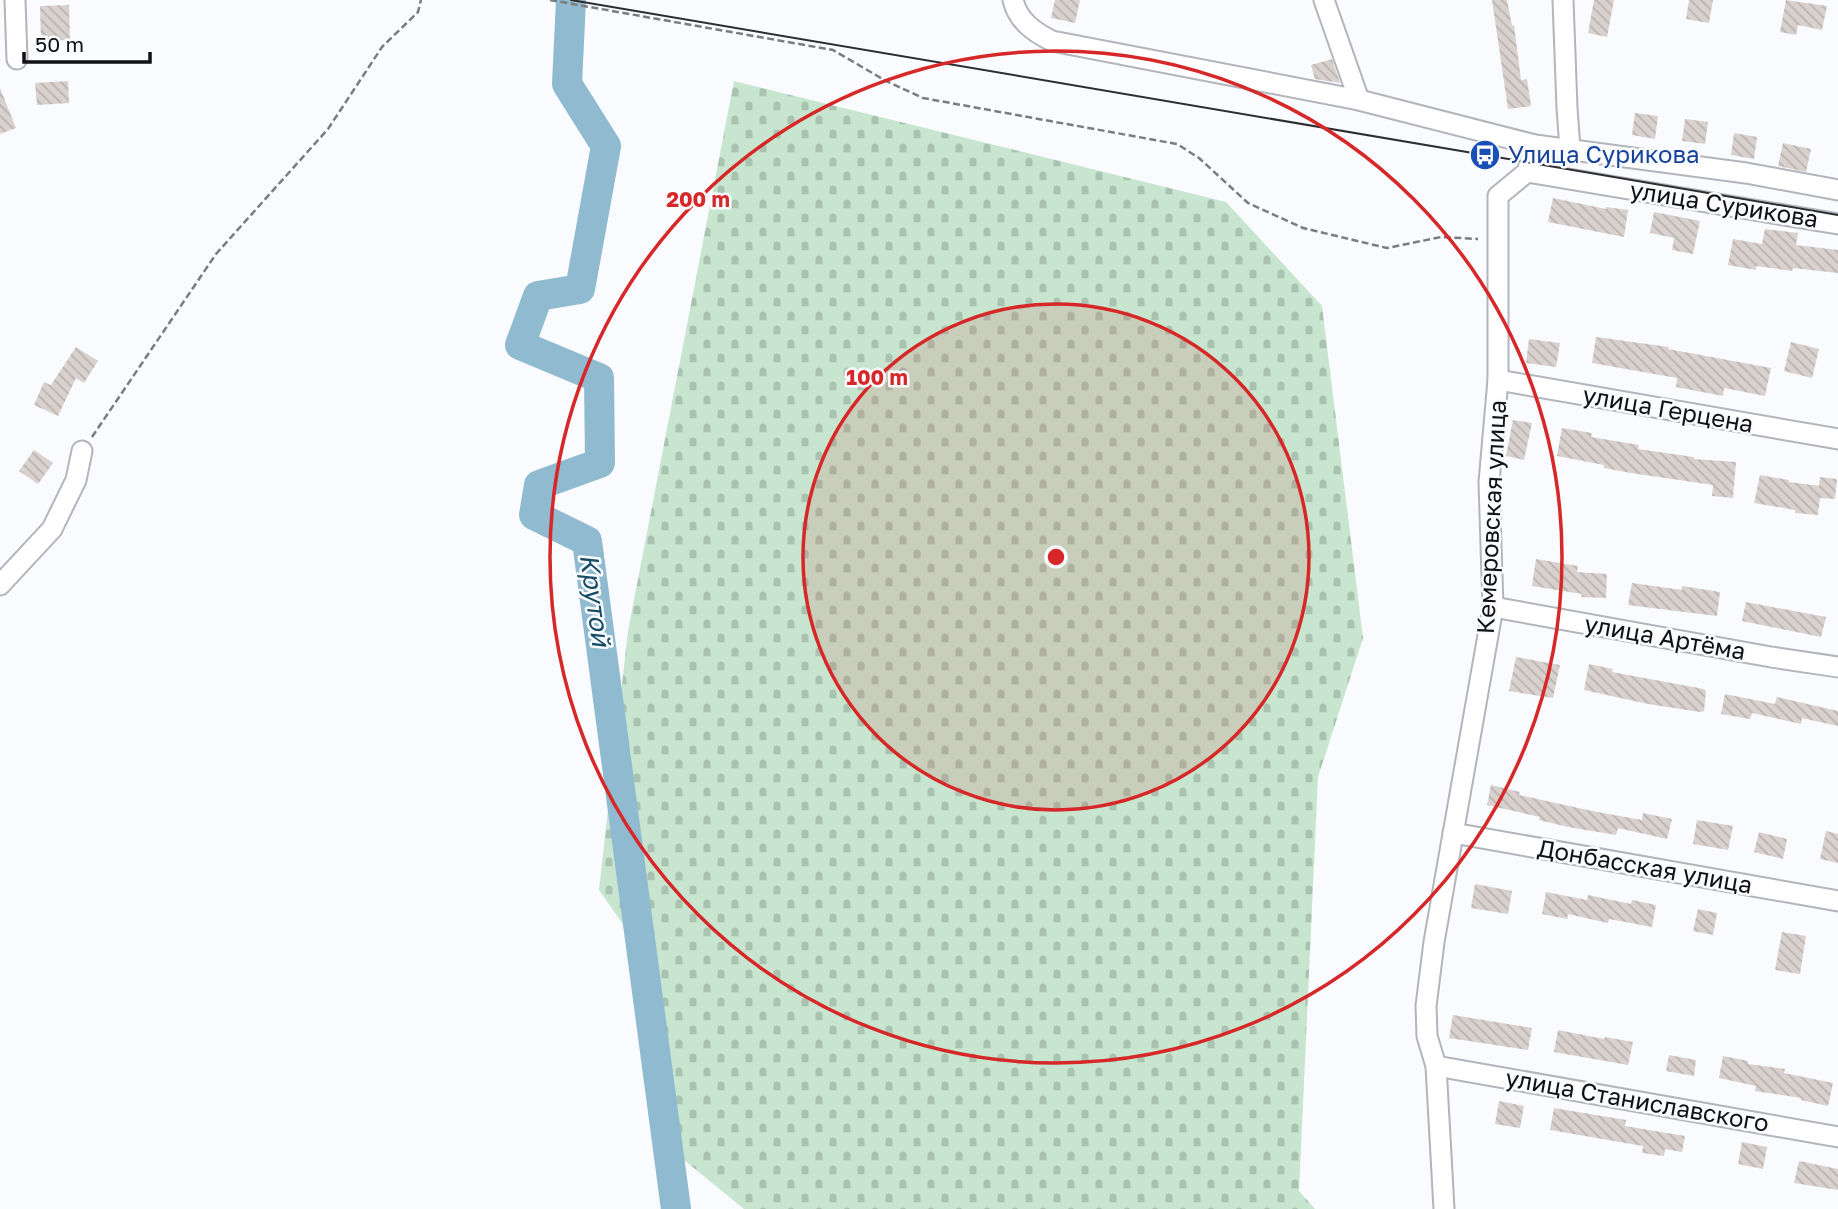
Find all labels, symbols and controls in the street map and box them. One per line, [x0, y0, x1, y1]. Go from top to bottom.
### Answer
scale bar [24, 21, 150, 65]
text: 50 m [35, 31, 84, 57]
bus stop icon: Улица Сурикова [1468, 138, 1502, 172]
place label: Улица Сурикова [1508, 139, 1700, 168]
street label: улица Сурикова [1628, 174, 1820, 233]
text: 200 m [666, 186, 730, 212]
text: 100 m [846, 364, 908, 390]
street label: улица Герцена [1581, 379, 1756, 438]
street label: Кемеровская улица [1470, 399, 1511, 635]
centre of rings [1044, 545, 1068, 569]
water label: Крутой [574, 552, 618, 650]
street label: улица Артёма [1582, 608, 1748, 665]
street label: Донбасская улица [1536, 832, 1755, 899]
street label: улица Станиславского [1503, 1062, 1771, 1137]

